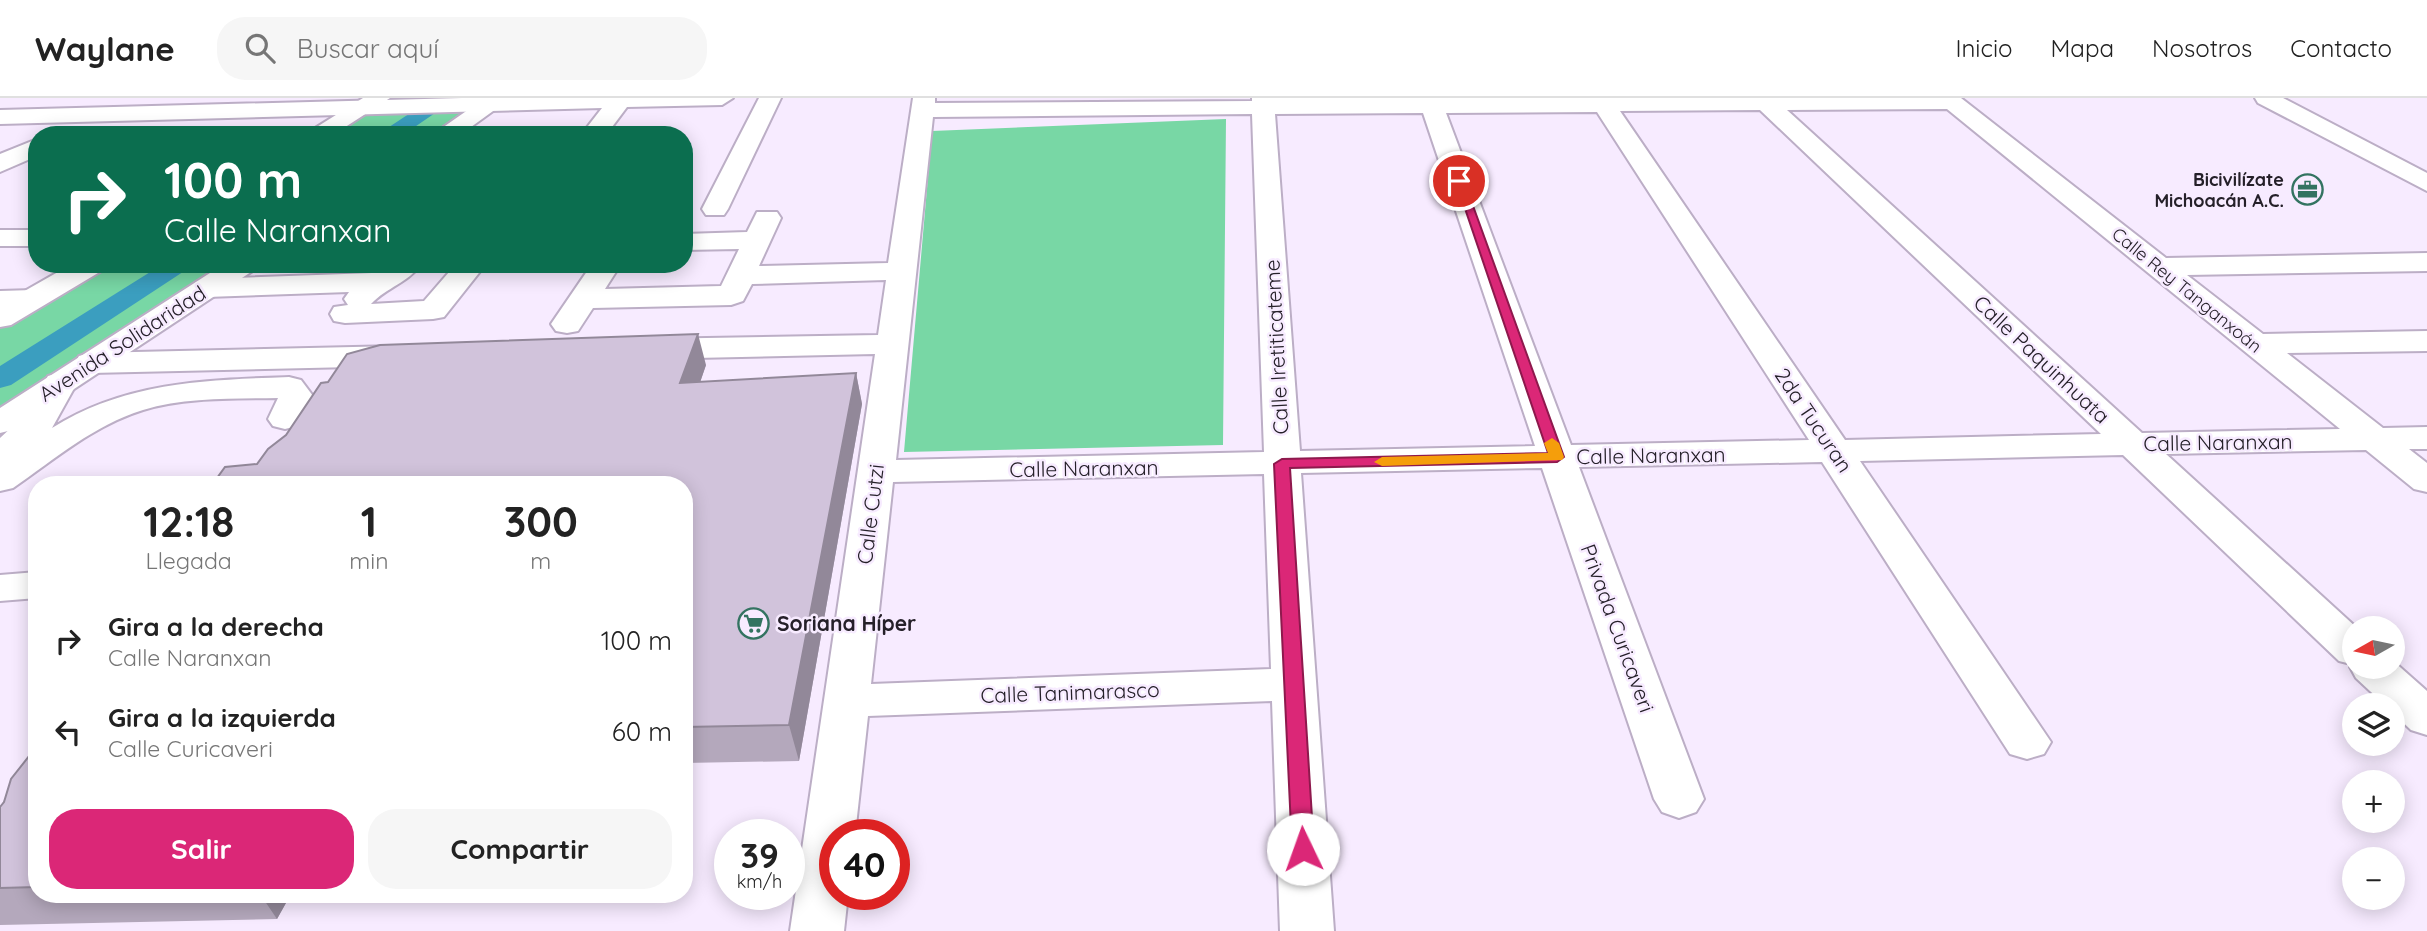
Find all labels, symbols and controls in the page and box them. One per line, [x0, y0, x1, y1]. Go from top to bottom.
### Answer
search box [217, 17, 707, 80]
text: Waylane [35, 28, 175, 69]
icon: search [241, 29, 279, 67]
text: Buscar aquí [297, 32, 439, 65]
text: Inicio [1955, 33, 2013, 63]
text: Mapa [2051, 33, 2114, 63]
text: Nosotros [2152, 33, 2252, 63]
text: Contacto [2290, 33, 2392, 63]
text: 100 m [164, 149, 302, 210]
pin [1429, 151, 1489, 211]
icon: right [49, 154, 140, 245]
icon: arrive [1440, 162, 1478, 200]
place label: Bicivilízate Michoacán A.C. [2154, 168, 2284, 212]
office icon: Bicivilízate Michoacán A.C. [2290, 172, 2324, 206]
text: Calle Naranxan [164, 210, 391, 250]
street label: Calle Rey Tanganxoán [2107, 222, 2267, 358]
street label: Calle Iretiticateme [1258, 259, 1294, 435]
street label: Avenida Solidaridad [34, 279, 210, 407]
street label: Calle Paquinhuata [1969, 289, 2115, 429]
street label: 2da Tucuran [1770, 363, 1858, 477]
street label: Calle Naranxan [2143, 428, 2293, 456]
street label: Calle Naranxan [1576, 441, 1726, 469]
street label: Calle Naranxan [1009, 454, 1159, 482]
street label: Calle Cutzi [851, 462, 889, 566]
text: 12:18 [143, 495, 234, 548]
text: 1 [361, 495, 377, 548]
text: 300 [504, 495, 578, 548]
street label: Privada Curicaveri [1575, 540, 1661, 716]
text: Llegada [146, 546, 232, 575]
text: min [349, 546, 389, 575]
text: m [530, 546, 551, 575]
supermarket icon: Soriana Híper [737, 606, 771, 640]
text: Gira a la derecha [108, 610, 324, 643]
place label: Soriana Híper [777, 610, 916, 636]
north arrow [2342, 616, 2404, 679]
map controls [2342, 616, 2405, 910]
icon: right [49, 622, 87, 660]
text: 100 m [601, 624, 672, 657]
text: Calle Naranxan [108, 643, 271, 672]
street label: Calle Tanimarasco [980, 676, 1160, 708]
button: layers [2342, 693, 2405, 756]
text: Gira a la izquierda [108, 701, 336, 734]
icon: left [49, 713, 87, 751]
text: 60 m [612, 715, 672, 748]
text: Calle Curicaveri [108, 734, 273, 763]
button: + [2342, 770, 2405, 833]
button: Salir [49, 809, 354, 889]
button: Compartir [368, 809, 672, 889]
position arrow [1266, 812, 1340, 886]
speed limit sign: 40 [819, 819, 910, 910]
text: 39 [740, 833, 779, 877]
button: − [2342, 847, 2405, 910]
text: km/h [737, 870, 782, 893]

